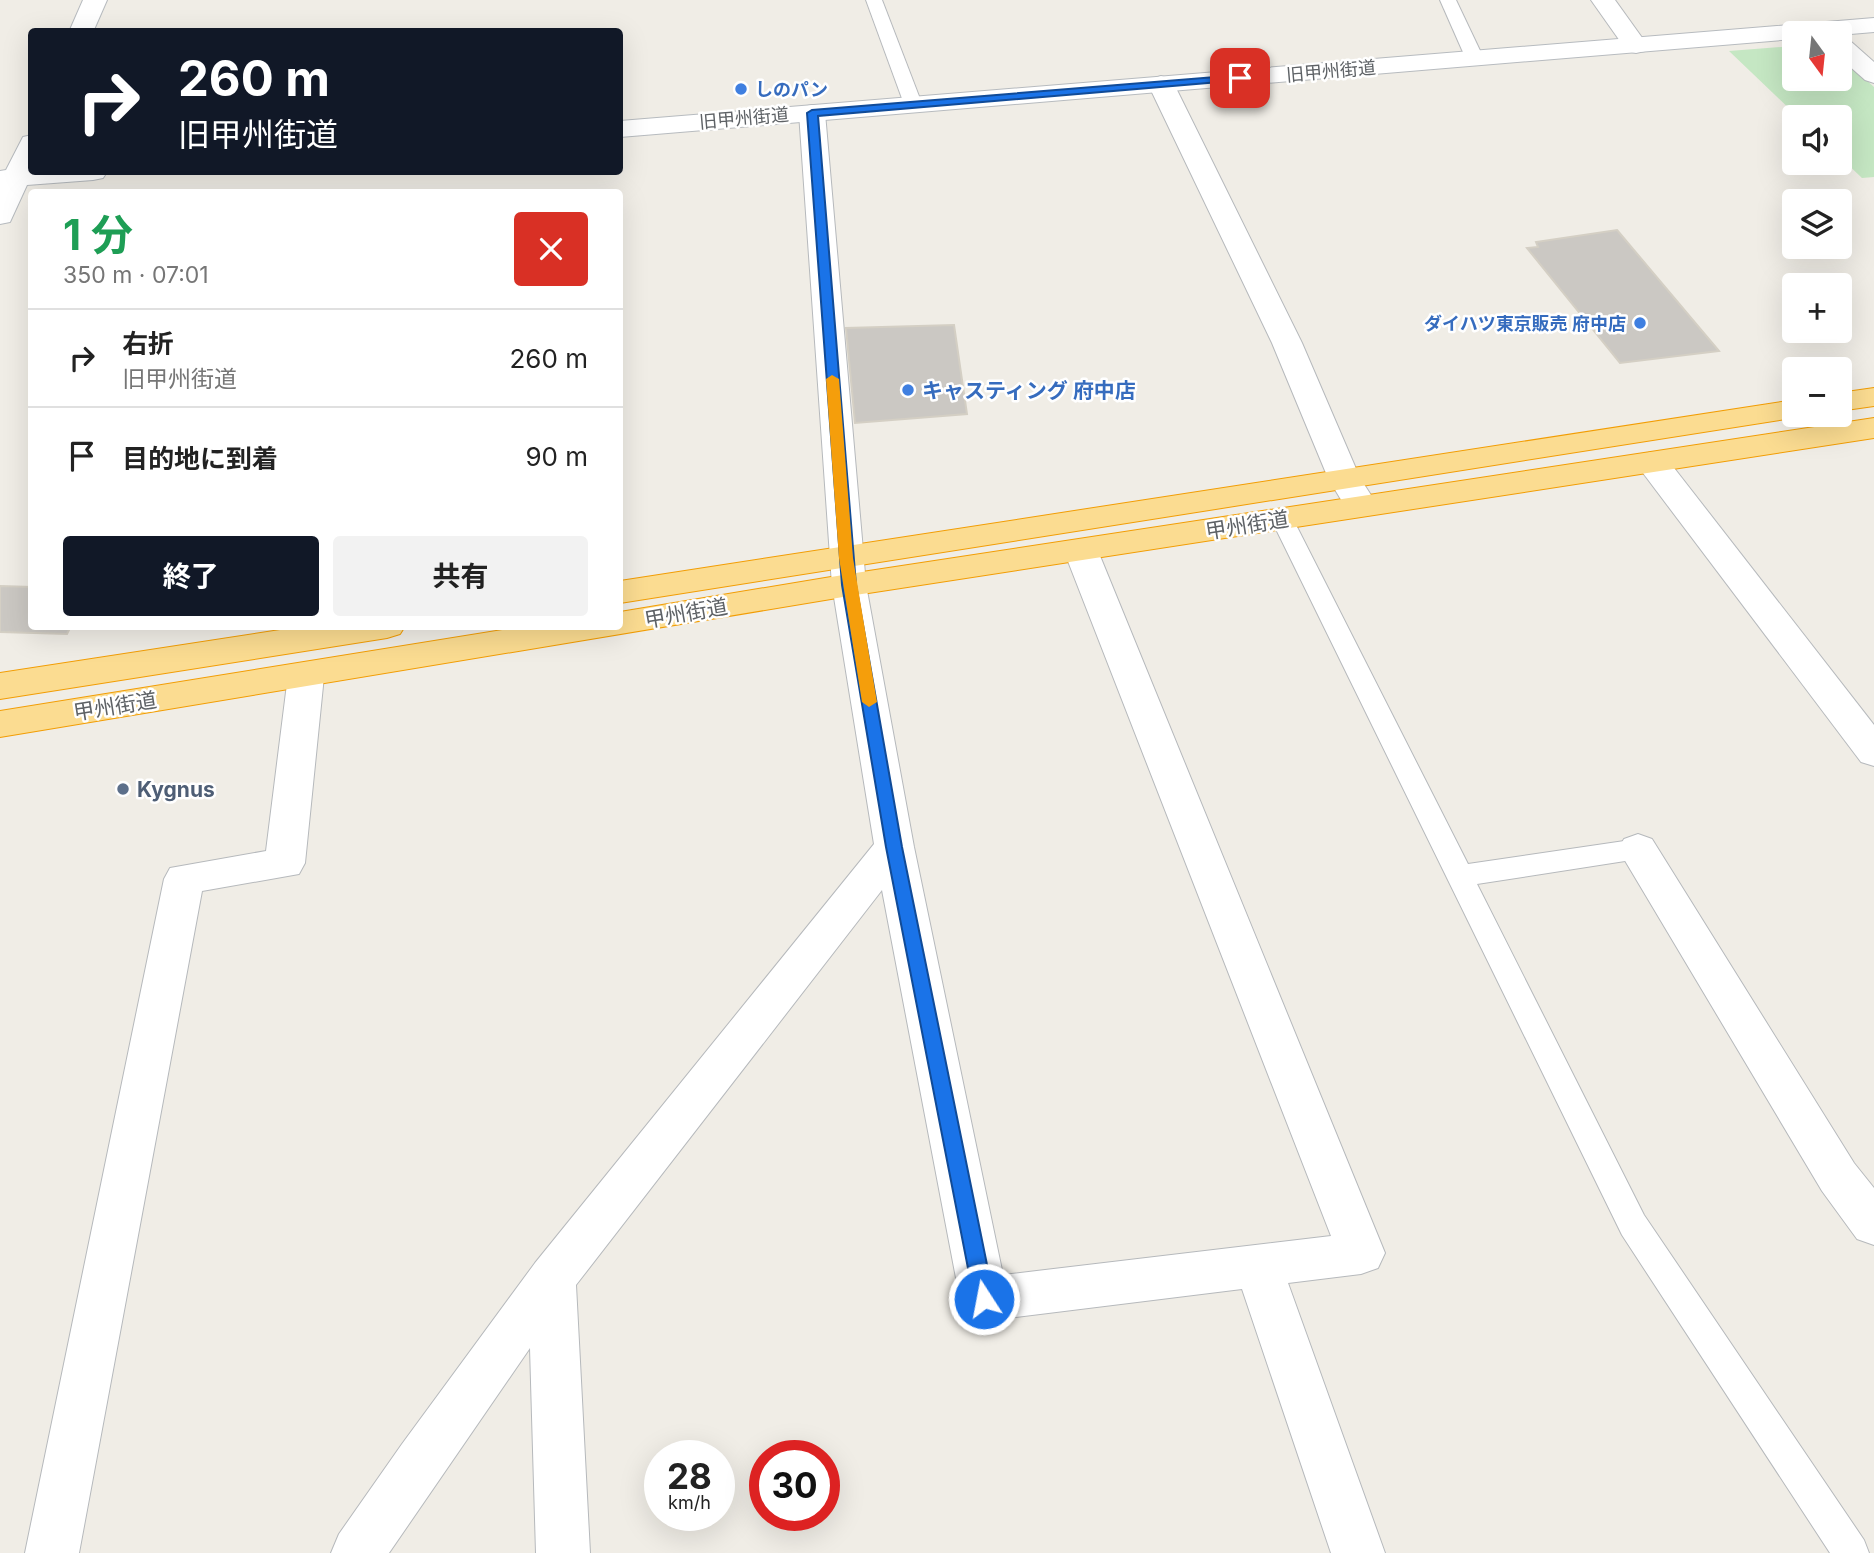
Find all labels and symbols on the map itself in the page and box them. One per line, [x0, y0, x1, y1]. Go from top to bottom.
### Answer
north arrow [1782, 21, 1852, 91]
pin [1210, 48, 1270, 108]
street label: 旧甲州街道 [1285, 57, 1377, 85]
place label: しのパン [755, 79, 828, 100]
marker: しのパン [733, 81, 749, 97]
street label: 旧甲州街道 [698, 104, 790, 132]
place label: ダイハツ東京販売 府中店 [1424, 313, 1626, 334]
marker: ダイハツ東京販売 府中店 [1632, 315, 1648, 331]
place label: キャスティング 府中店 [922, 378, 1136, 403]
marker: キャスティング 府中店 [900, 382, 916, 398]
street label: 甲州街道 [1204, 506, 1290, 544]
street label: 甲州街道 [642, 593, 730, 633]
street label: 甲州街道 [72, 687, 158, 725]
place label: Kygnus [137, 777, 215, 802]
marker: Kygnus [115, 781, 131, 797]
position arrow [947, 1262, 1021, 1336]
speed limit sign: 30 [749, 1440, 840, 1531]

